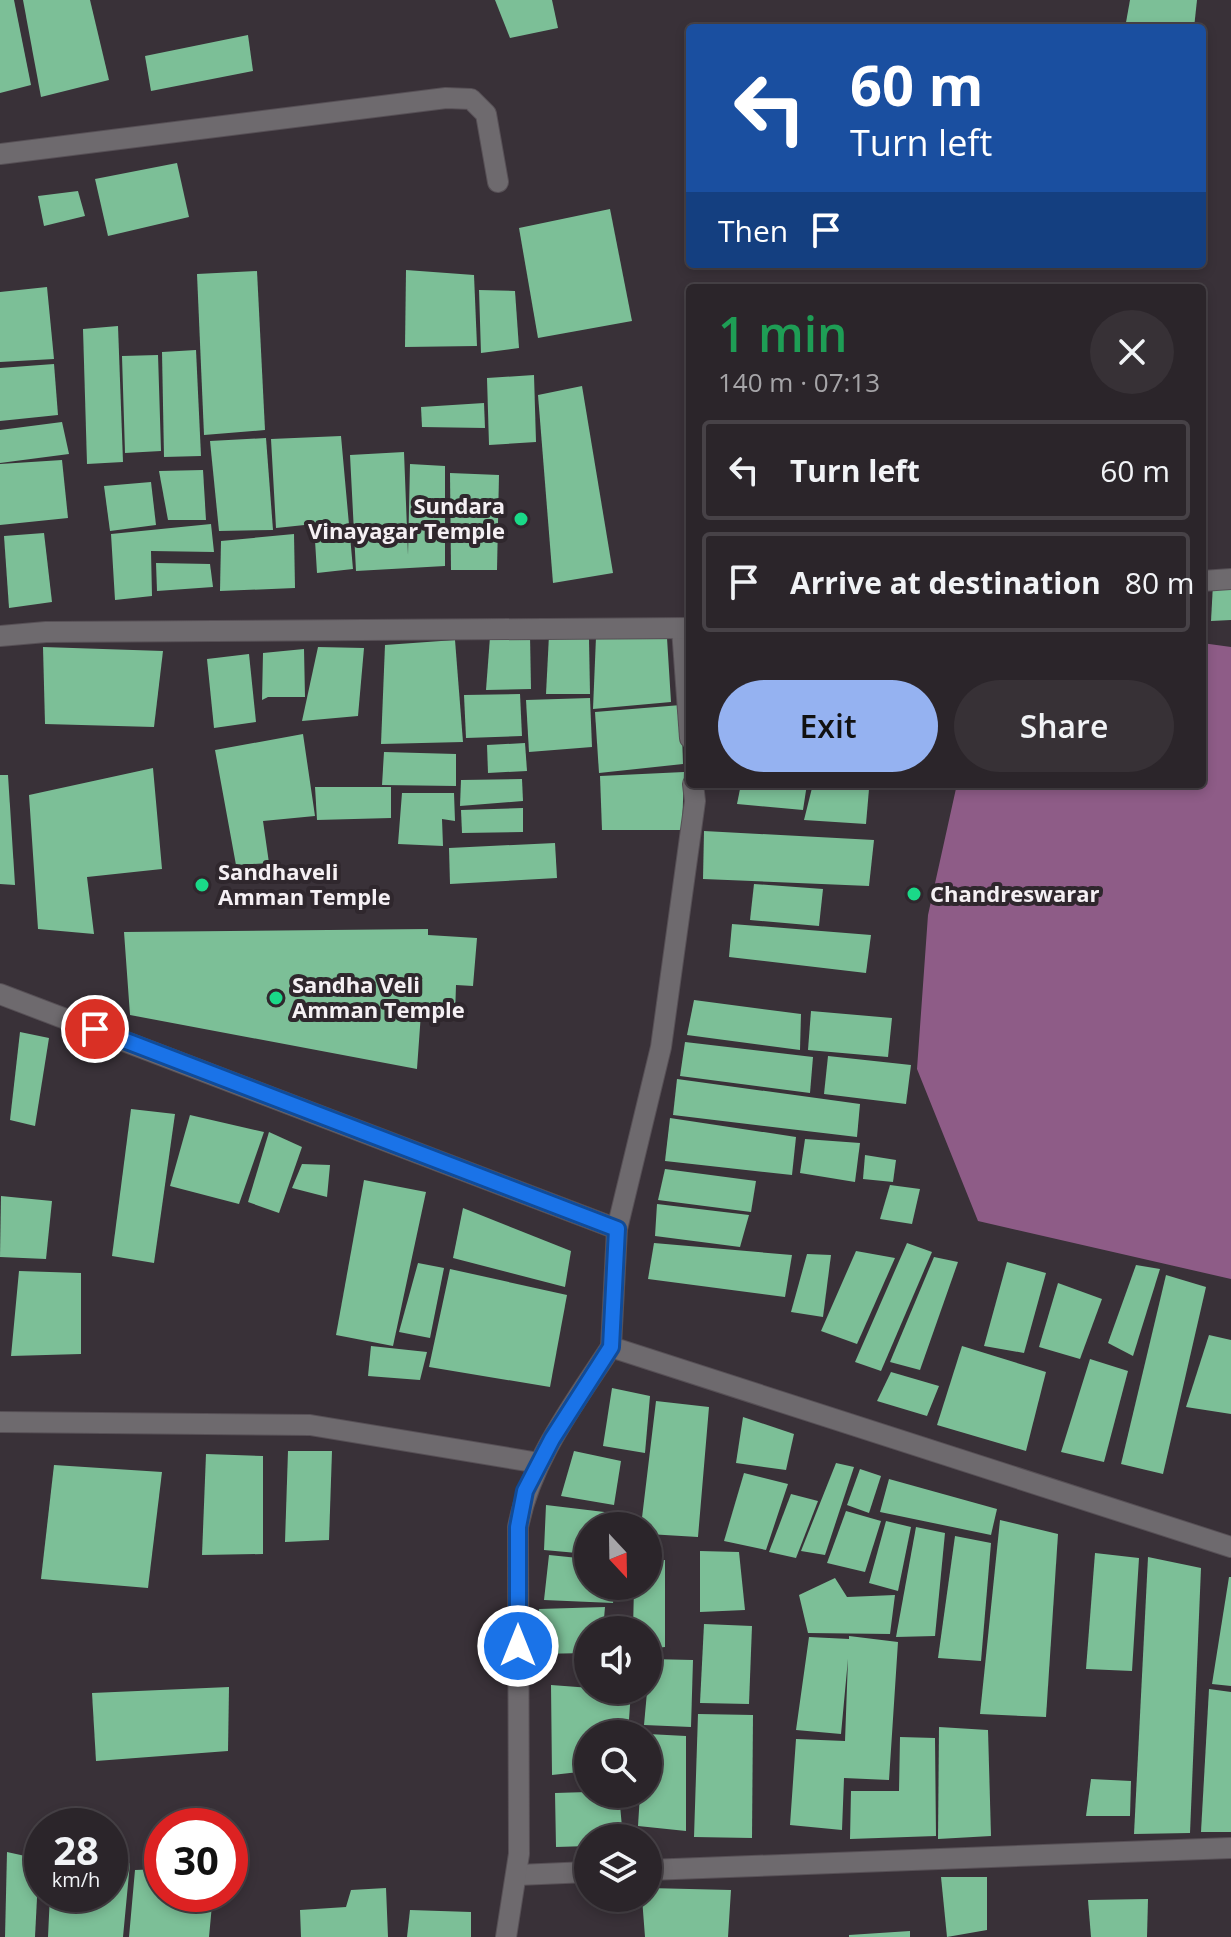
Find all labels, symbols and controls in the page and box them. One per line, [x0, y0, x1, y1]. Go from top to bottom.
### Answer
text: 60 m [850, 46, 984, 122]
icon: left [718, 56, 822, 160]
text: Turn left [850, 118, 992, 167]
icon: arrive [804, 208, 848, 252]
text: Then [718, 210, 788, 251]
text: 1 min [718, 301, 848, 366]
button: close [1090, 310, 1174, 394]
text: 140 m · 07:13 [718, 364, 880, 400]
icon: left [722, 448, 766, 492]
text: Turn left [790, 450, 920, 491]
text: 60 m [1100, 450, 1170, 491]
place label: Sundara Vinayagar Temple [308, 490, 505, 545]
marker: Sundara Vinayagar Temple [512, 510, 530, 528]
icon: arrive [722, 560, 766, 604]
text: Arrive at destination [790, 562, 1101, 603]
text: 80 m [1125, 562, 1195, 603]
button: Exit [718, 680, 938, 772]
button: Share [954, 680, 1174, 772]
place label: Sandhaveli Amman Temple [218, 856, 391, 911]
marker: Sandhaveli Amman Temple [193, 876, 211, 894]
place label: Chandreswarar [930, 878, 1099, 908]
marker: Chandreswarar [905, 885, 923, 903]
place label: Sandha Veli Amman Temple [292, 969, 465, 1024]
marker: Sandha Veli Amman Temple [267, 989, 285, 1007]
pin [61, 995, 129, 1063]
icon: arrive [73, 1007, 117, 1051]
north arrow [574, 1512, 662, 1600]
map controls [574, 1512, 662, 1912]
position arrow [476, 1604, 560, 1688]
button: sound [574, 1616, 662, 1704]
button: search [574, 1720, 662, 1808]
speed limit sign: 30 [144, 1808, 248, 1912]
text: 28 [53, 1822, 99, 1877]
button: layers [574, 1824, 662, 1912]
text: km/h [52, 1866, 100, 1893]

